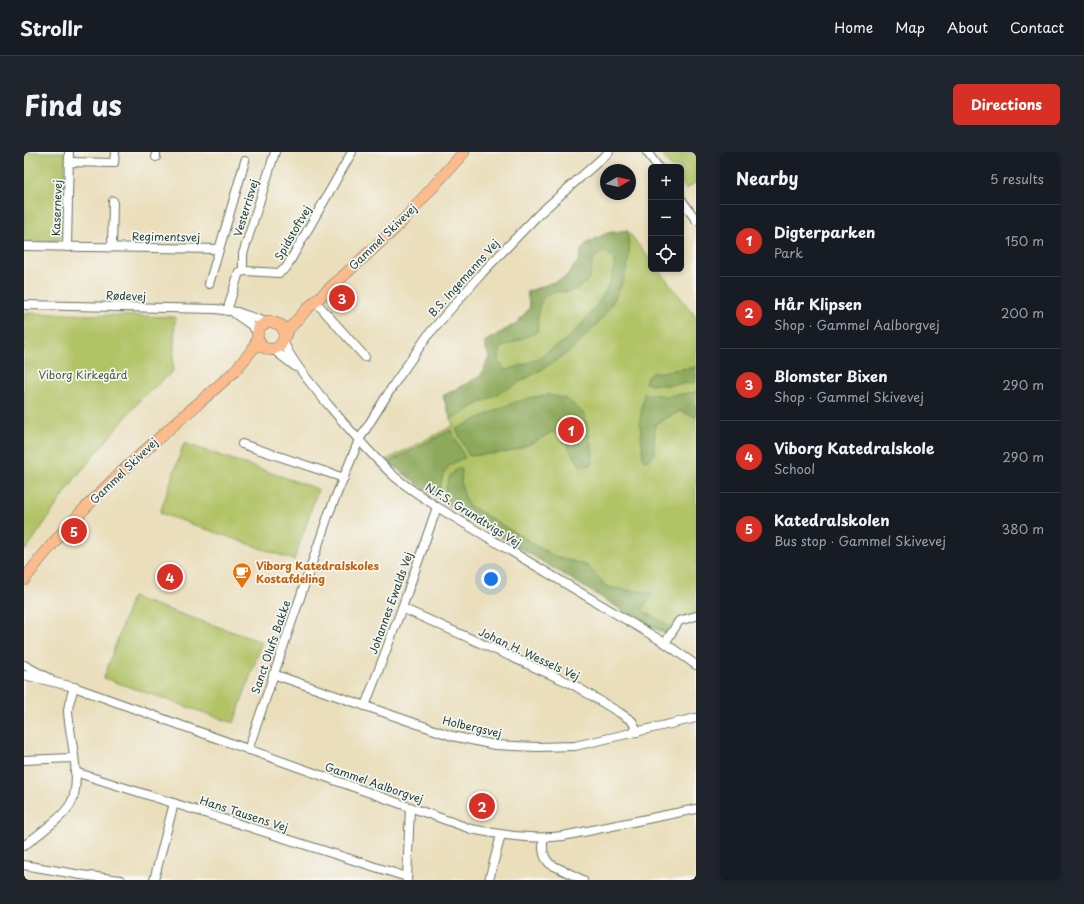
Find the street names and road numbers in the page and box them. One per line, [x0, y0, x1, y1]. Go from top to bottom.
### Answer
street label: Vesterrisvej [229, 177, 262, 239]
street label: Kasernevej [47, 179, 66, 236]
street label: Gammel Skivevej [345, 200, 421, 274]
street label: Spidstoftvej [270, 202, 315, 263]
street label: Regimentsvej [132, 227, 200, 246]
street label: B.S. Ingemanns Vej [424, 235, 503, 320]
street label: Rødevej [106, 286, 146, 305]
street label: Gammel Skivevej [86, 434, 162, 508]
street label: N.F.S. Grundtvigs Vej [422, 478, 524, 551]
street label: Johannes Ewalds Vej [364, 549, 417, 656]
street label: Sanct Olufs Bakke [247, 598, 295, 696]
street label: Johan H. Wessels Vej [476, 623, 583, 684]
street label: Holbergsvej [441, 711, 503, 742]
street label: Gammel Aalborgvej [323, 758, 426, 807]
street label: Hans Tausens Vej [198, 791, 290, 836]

